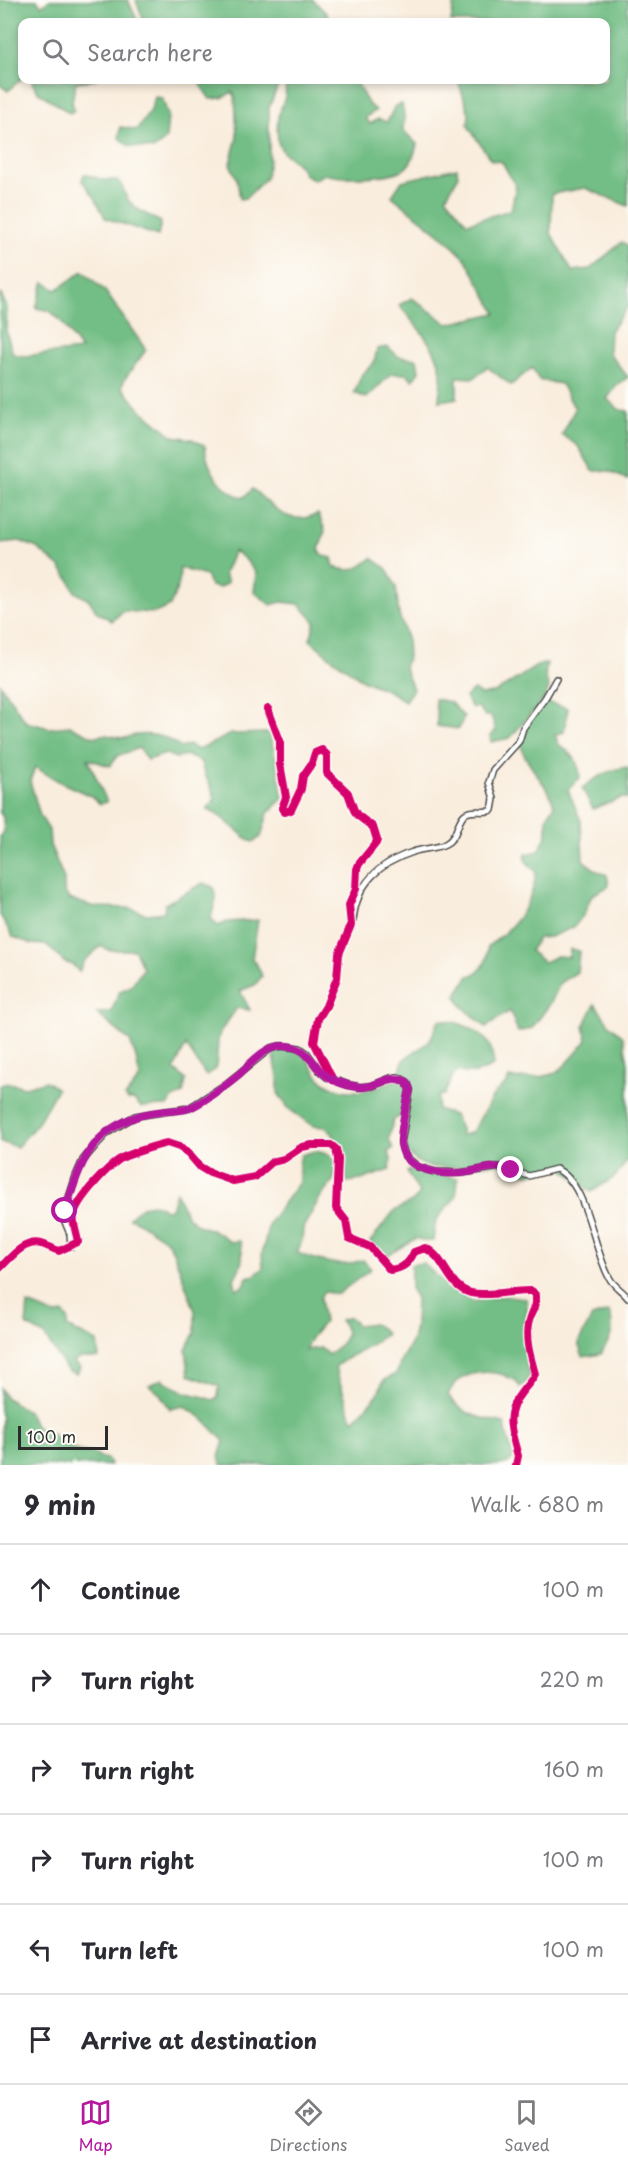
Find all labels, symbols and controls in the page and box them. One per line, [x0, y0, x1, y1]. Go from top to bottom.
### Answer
search box [18, 18, 610, 84]
icon: search [39, 35, 72, 68]
text: Search here [87, 35, 213, 68]
route end [497, 1156, 523, 1182]
route start [51, 1197, 77, 1223]
scale bar [18, 1423, 108, 1450]
text: 100 m [27, 1424, 76, 1448]
text: 9 min [24, 1485, 96, 1524]
text: Walk · 680 m [470, 1489, 604, 1519]
icon: ahead [24, 1573, 57, 1606]
text: Continue [81, 1573, 180, 1606]
text: 100 m [543, 1574, 604, 1604]
icon: right [24, 1663, 57, 1696]
text: Turn right [81, 1663, 194, 1696]
text: 220 m [540, 1664, 604, 1694]
icon: right [24, 1753, 57, 1786]
text: Turn right [81, 1753, 194, 1786]
text: 160 m [544, 1754, 604, 1784]
icon: right [24, 1843, 57, 1876]
text: Turn right [81, 1843, 194, 1876]
text: 100 m [543, 1844, 604, 1874]
icon: left [24, 1933, 57, 1966]
text: Turn left [81, 1933, 178, 1966]
text: 100 m [543, 1934, 604, 1964]
icon: arrive [24, 2023, 57, 2056]
text: Arrive at destination [81, 2023, 317, 2056]
tab: Map [78, 2096, 113, 2156]
tab: Directions [269, 2096, 347, 2156]
tab: Saved [504, 2096, 550, 2156]

